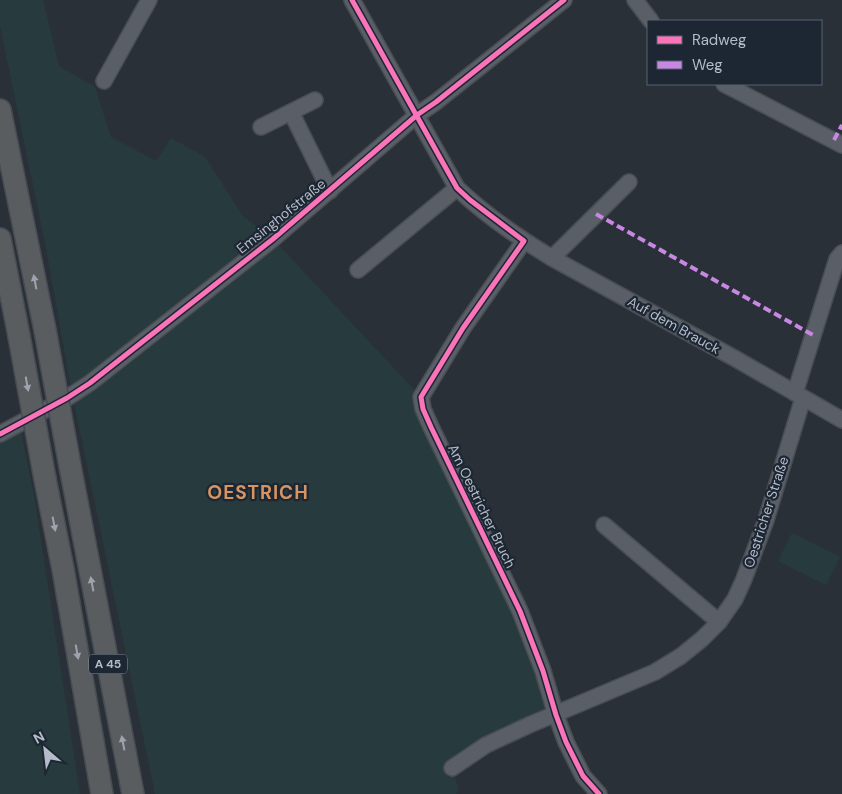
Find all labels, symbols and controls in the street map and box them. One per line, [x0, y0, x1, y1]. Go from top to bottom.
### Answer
legend [647, 20, 822, 85]
text: Radweg [692, 30, 746, 50]
text: Weg [692, 55, 723, 75]
street label: Emsinghofstraße [233, 175, 329, 257]
one-way arrow [31, 274, 39, 289]
street label: Auf dem Brauck [625, 292, 723, 358]
one-way arrow [24, 376, 32, 392]
street label: Am Oestricher Bruch [444, 441, 520, 571]
street label: Oestricher Straße [740, 454, 792, 570]
district label: OESTRICH [207, 480, 309, 505]
one-way arrow [50, 517, 58, 532]
one-way arrow [88, 576, 96, 591]
one-way arrow [74, 644, 82, 660]
road number: A 45 [89, 654, 127, 674]
north arrow [20, 724, 70, 774]
text: N [30, 727, 48, 748]
one-way arrow [119, 736, 127, 751]

